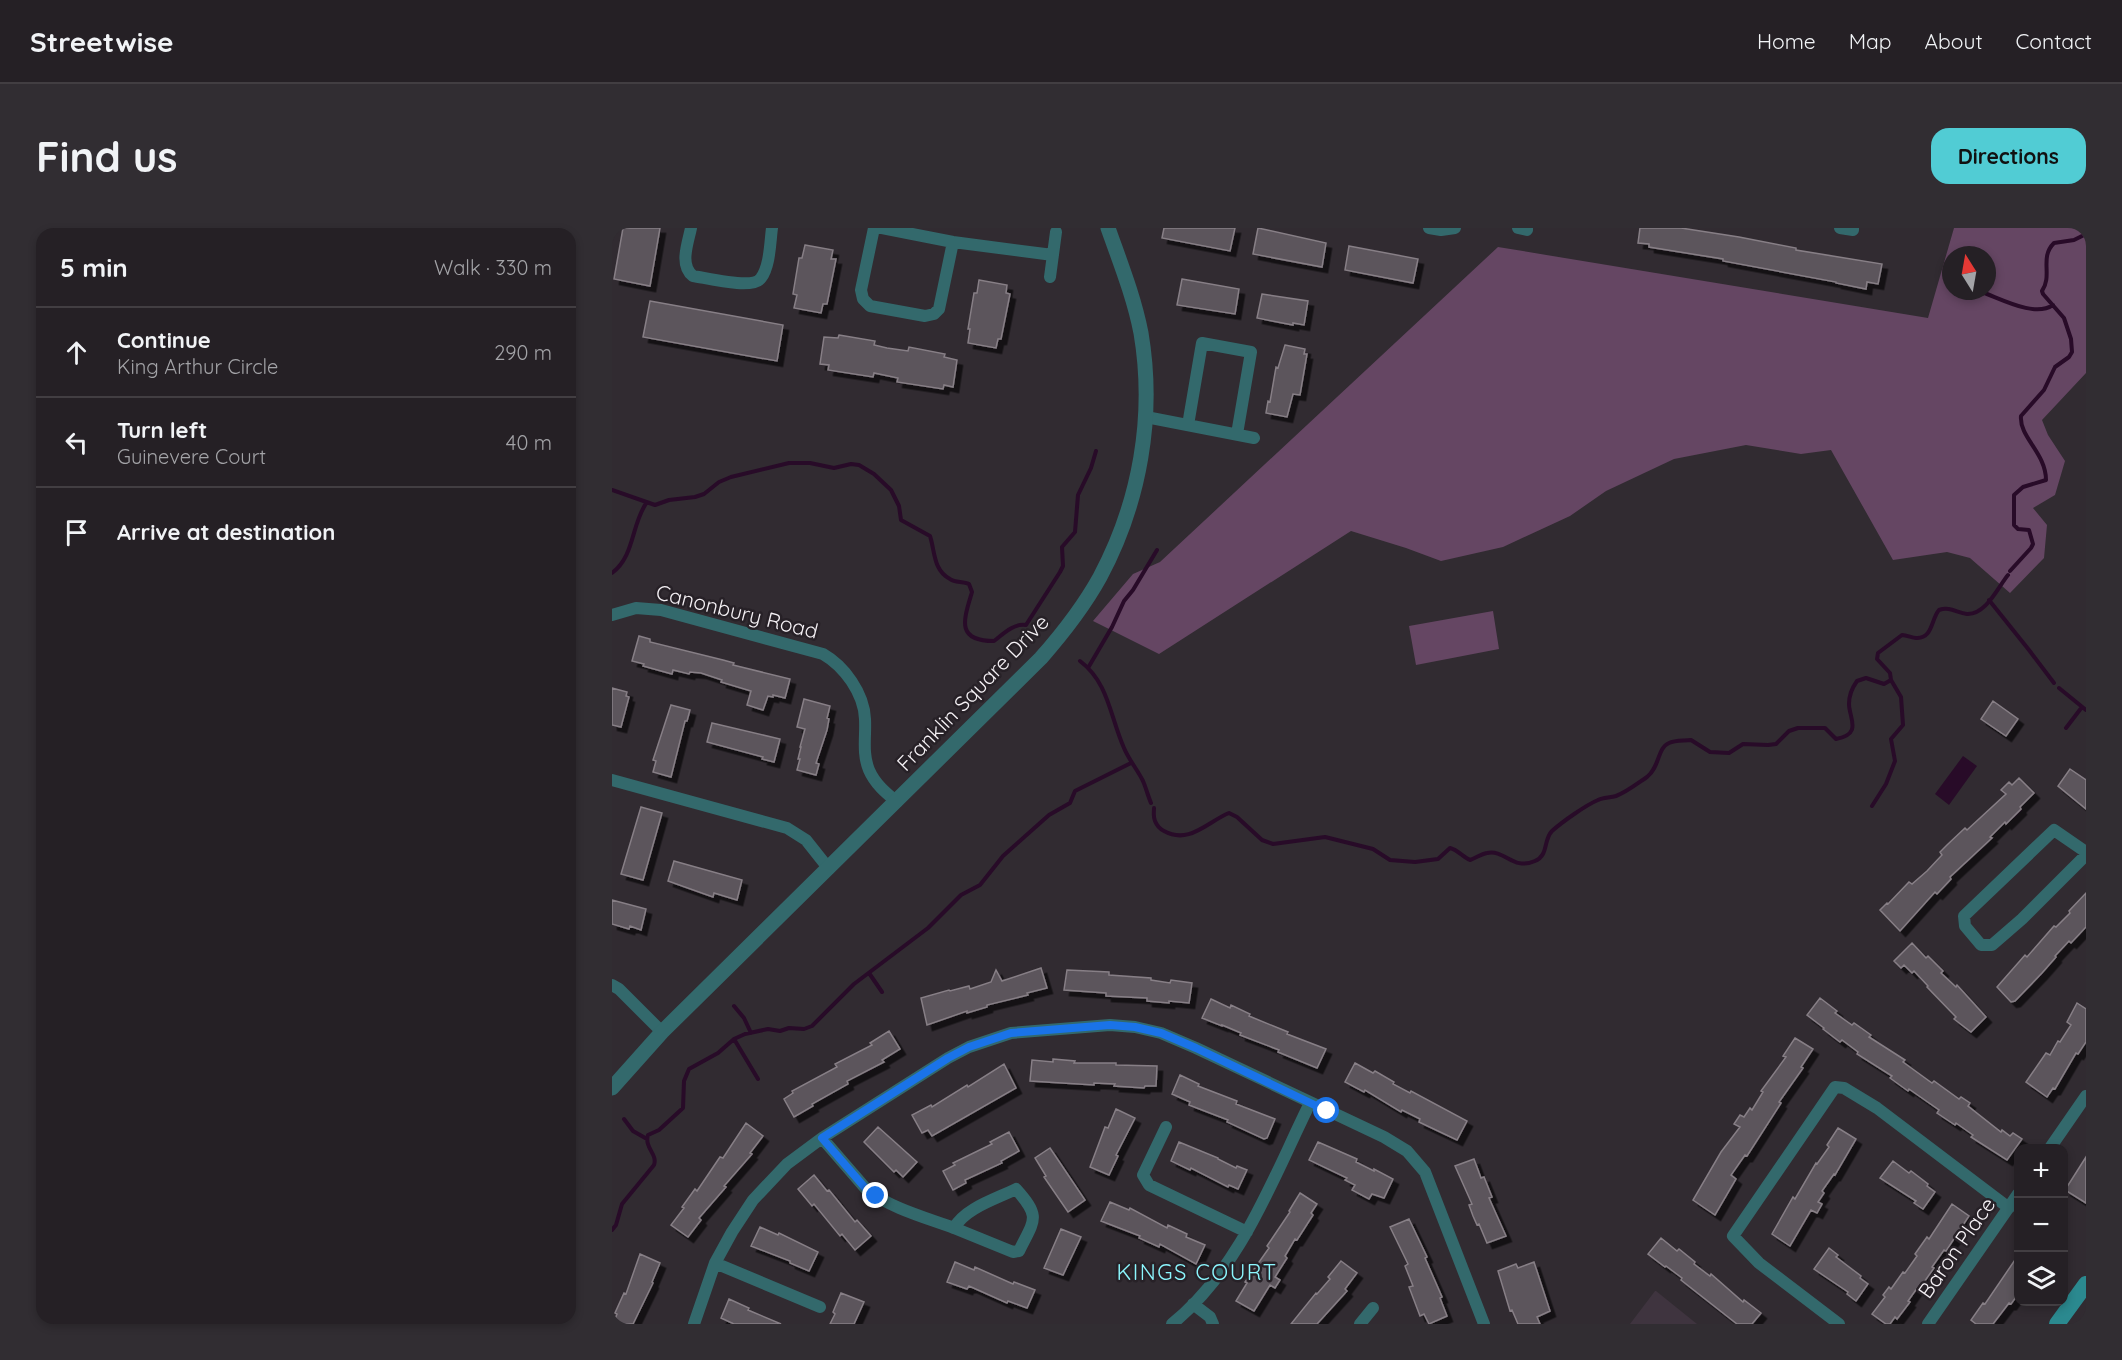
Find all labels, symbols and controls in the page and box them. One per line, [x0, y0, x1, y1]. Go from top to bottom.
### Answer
text: Streetwise [30, 24, 173, 59]
text: Home [1757, 28, 1816, 54]
text: Map [1849, 28, 1892, 54]
text: About [1925, 28, 1983, 54]
text: Contact [2016, 28, 2092, 54]
button: Directions [1931, 128, 2086, 184]
text: Find us [36, 130, 178, 183]
north arrow [1942, 246, 1996, 300]
text: 5 min [60, 251, 128, 284]
text: Walk · 330 m [434, 255, 552, 280]
text: Continue [117, 326, 211, 354]
icon: ahead [60, 336, 93, 369]
text: 290 m [494, 340, 552, 365]
text: King Arthur Circle [117, 354, 278, 379]
text: Turn left [117, 416, 207, 444]
icon: left [60, 426, 93, 459]
text: 40 m [506, 430, 552, 455]
text: Guinevere Court [117, 444, 266, 469]
icon: arrive [60, 516, 93, 549]
text: Arrive at destination [117, 518, 335, 546]
street label: Canonbury Road [654, 578, 821, 644]
street label: Franklin Square Drive [891, 609, 1054, 776]
route start [1313, 1097, 1339, 1123]
map controls [2014, 1144, 2068, 1306]
button: + [2014, 1144, 2068, 1198]
route end [862, 1182, 888, 1208]
street label: Baron Place [1912, 1192, 2000, 1303]
button: − [2014, 1198, 2068, 1252]
button: layers [2014, 1252, 2068, 1306]
district label: KINGS COURT [1116, 1258, 1278, 1286]

